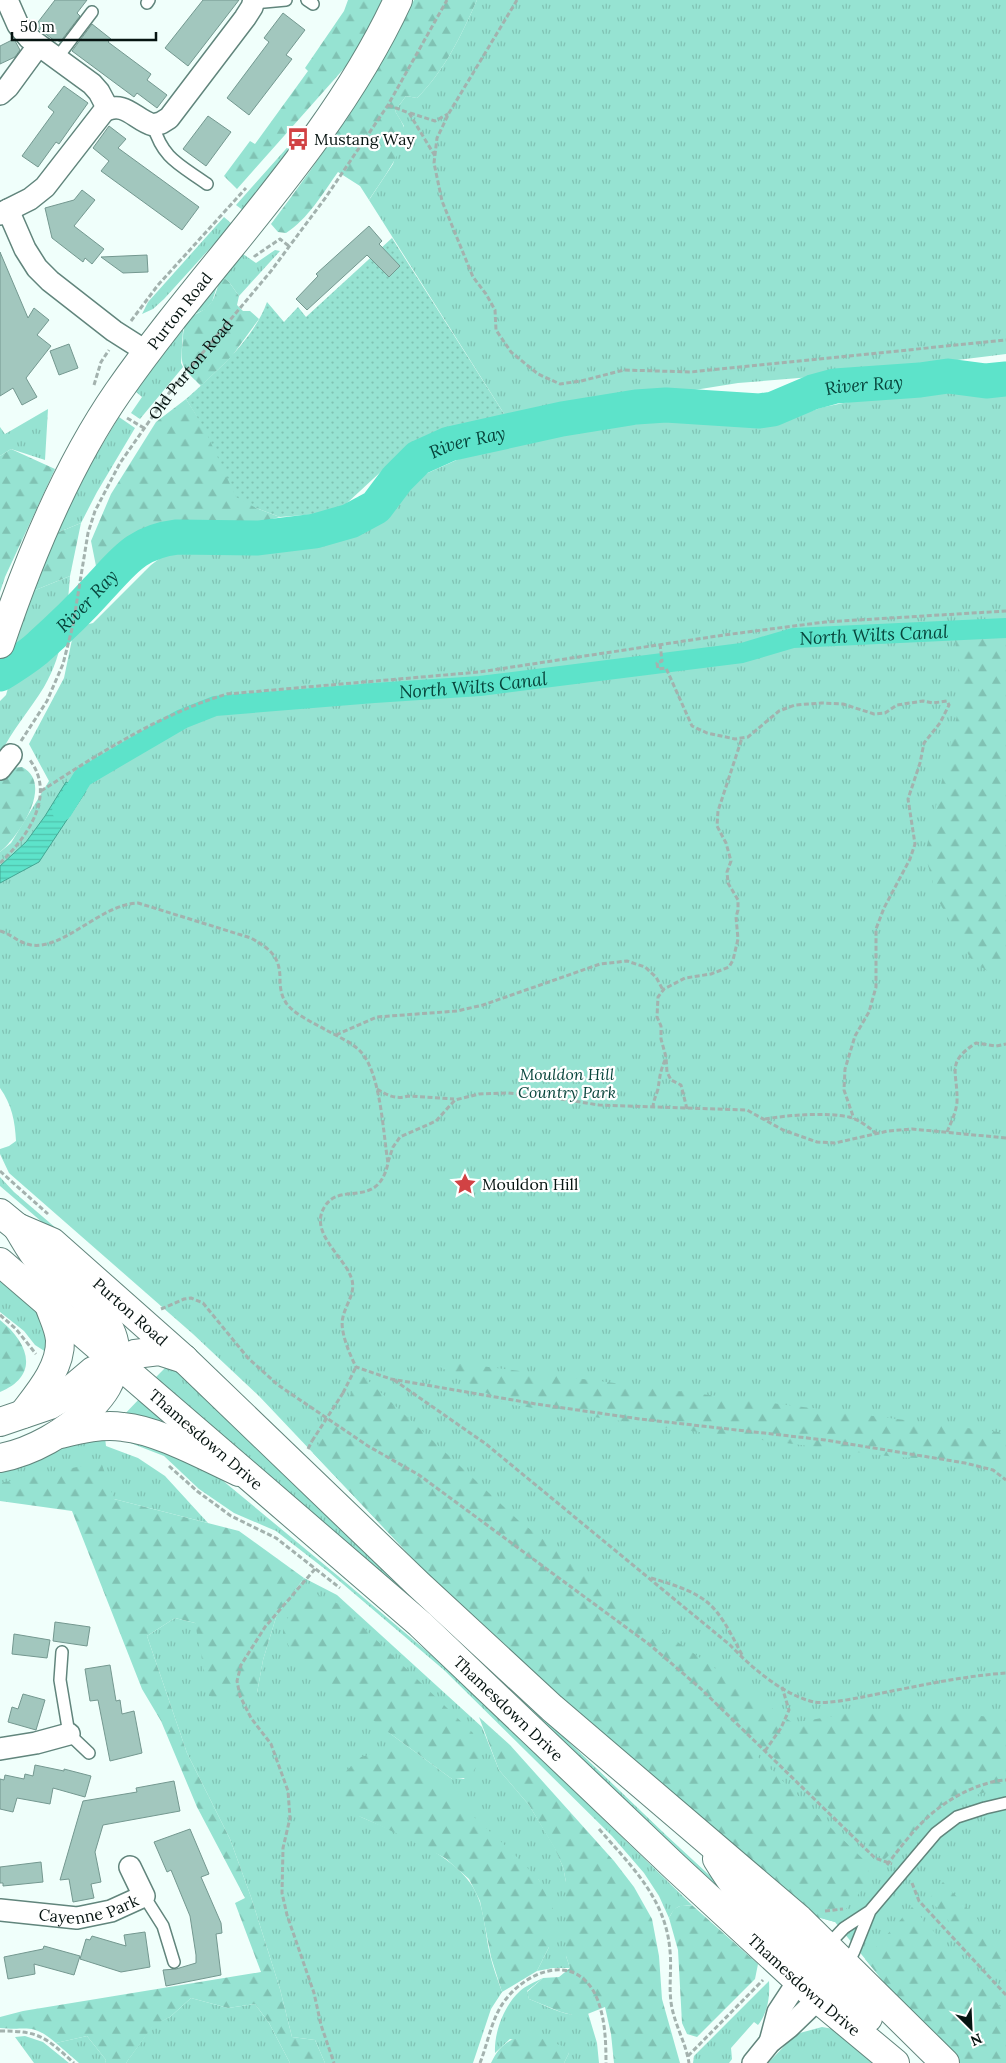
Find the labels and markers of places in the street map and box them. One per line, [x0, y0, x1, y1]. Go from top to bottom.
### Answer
bus stop icon: Mustang Way [285, 126, 311, 152]
place label: Mustang Way [314, 129, 415, 149]
place icon: Mouldon Hill [452, 1171, 478, 1197]
place label: Mouldon Hill [482, 1174, 578, 1194]

